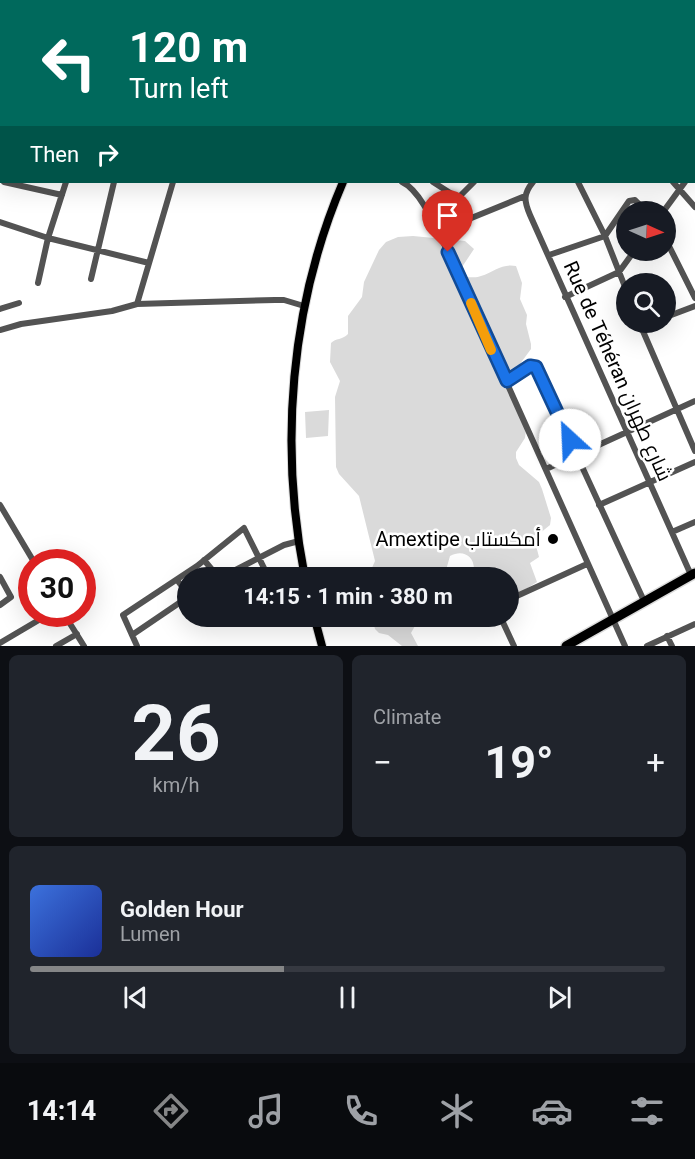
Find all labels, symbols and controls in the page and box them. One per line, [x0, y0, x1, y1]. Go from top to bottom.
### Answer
text: 120 m [129, 23, 248, 72]
icon: left [30, 24, 108, 102]
text: Turn left [129, 73, 229, 105]
icon: right [91, 138, 124, 171]
text: Then [30, 142, 79, 167]
pin [422, 190, 473, 252]
icon: arrive [431, 199, 464, 232]
north arrow [616, 201, 676, 261]
map controls [616, 201, 676, 333]
street label: Rue de Téhéran شارع طهران [557, 257, 677, 486]
button: search [616, 273, 676, 333]
position arrow [538, 408, 602, 472]
place label: Amextipe أمكستاب [376, 527, 541, 551]
marker: Amextipe أمكستاب [546, 532, 560, 546]
speed limit sign: 30 [18, 549, 96, 627]
text: 14:15 · 1 min · 380 m [243, 584, 453, 609]
text: 26 [131, 688, 221, 779]
text: Climate [373, 705, 441, 729]
text: 19° [484, 736, 554, 789]
text: − [373, 743, 392, 782]
text: + [646, 743, 665, 782]
text: km/h [153, 773, 199, 797]
text: Golden Hour [120, 897, 244, 922]
text: Lumen [120, 922, 181, 946]
icon: previous [119, 981, 152, 1014]
icon: pause [331, 981, 364, 1014]
icon: next [543, 981, 576, 1014]
icon: directions [150, 1090, 192, 1132]
icon: music [245, 1090, 287, 1132]
icon: phone [340, 1090, 382, 1132]
icon: climate [436, 1090, 478, 1132]
icon: car [531, 1090, 573, 1132]
icon: filters [626, 1090, 668, 1132]
text: 14:14 [27, 1095, 96, 1127]

